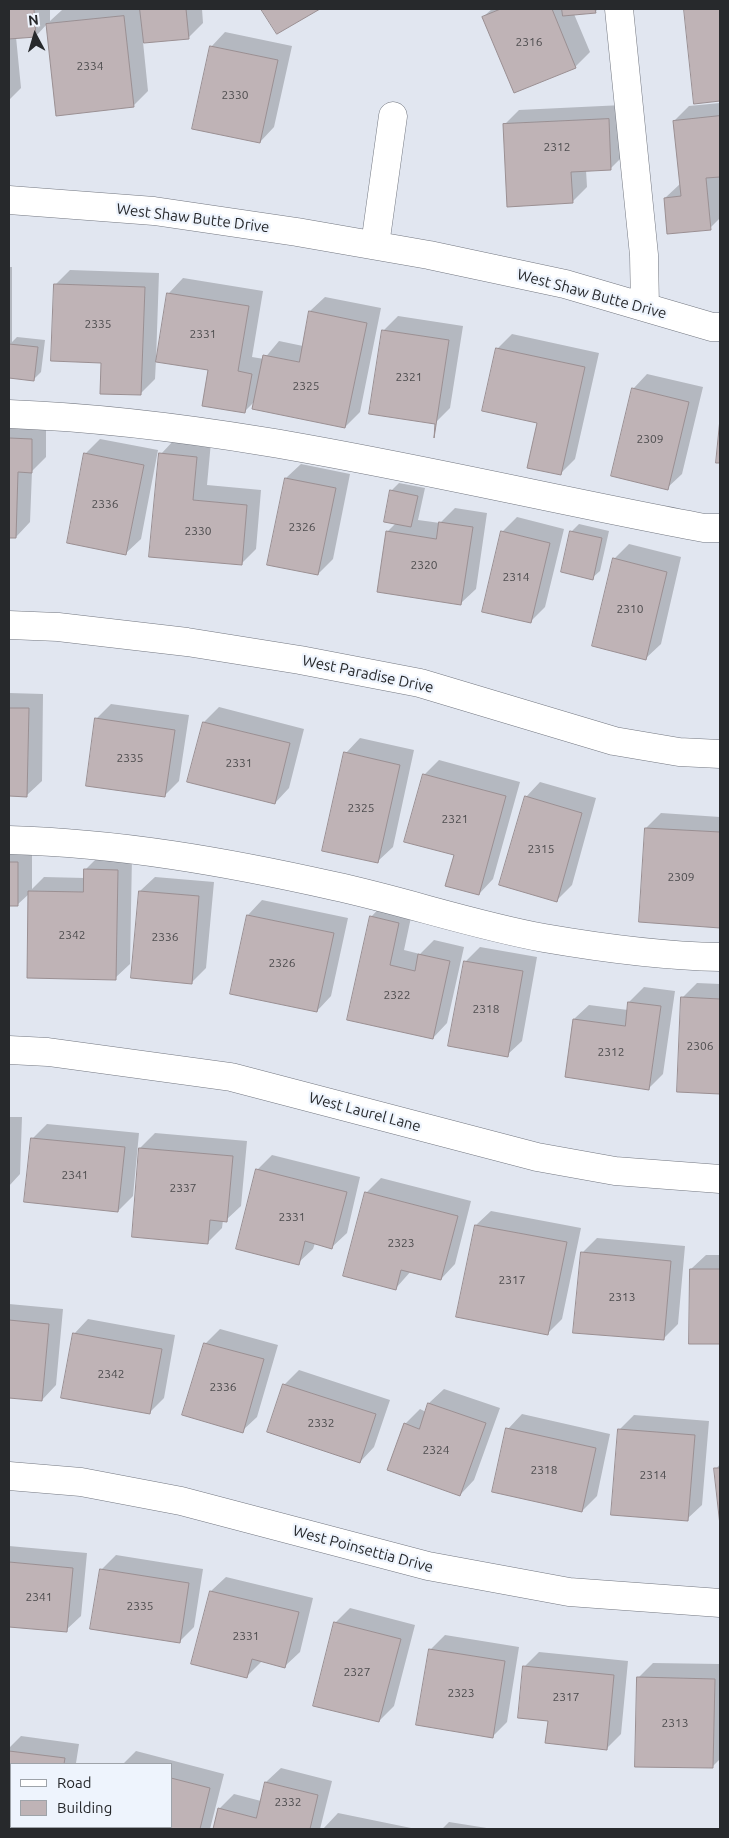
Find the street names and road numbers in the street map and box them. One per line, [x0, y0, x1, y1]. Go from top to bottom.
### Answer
street label: West Shaw Butte Drive [115, 200, 271, 236]
street label: West Shaw Butte Drive [515, 265, 669, 323]
street label: West Paradise Drive [301, 651, 435, 697]
street label: West Laurel Lane [307, 1088, 423, 1136]
street label: West Poinsettia Drive [291, 1522, 435, 1576]

